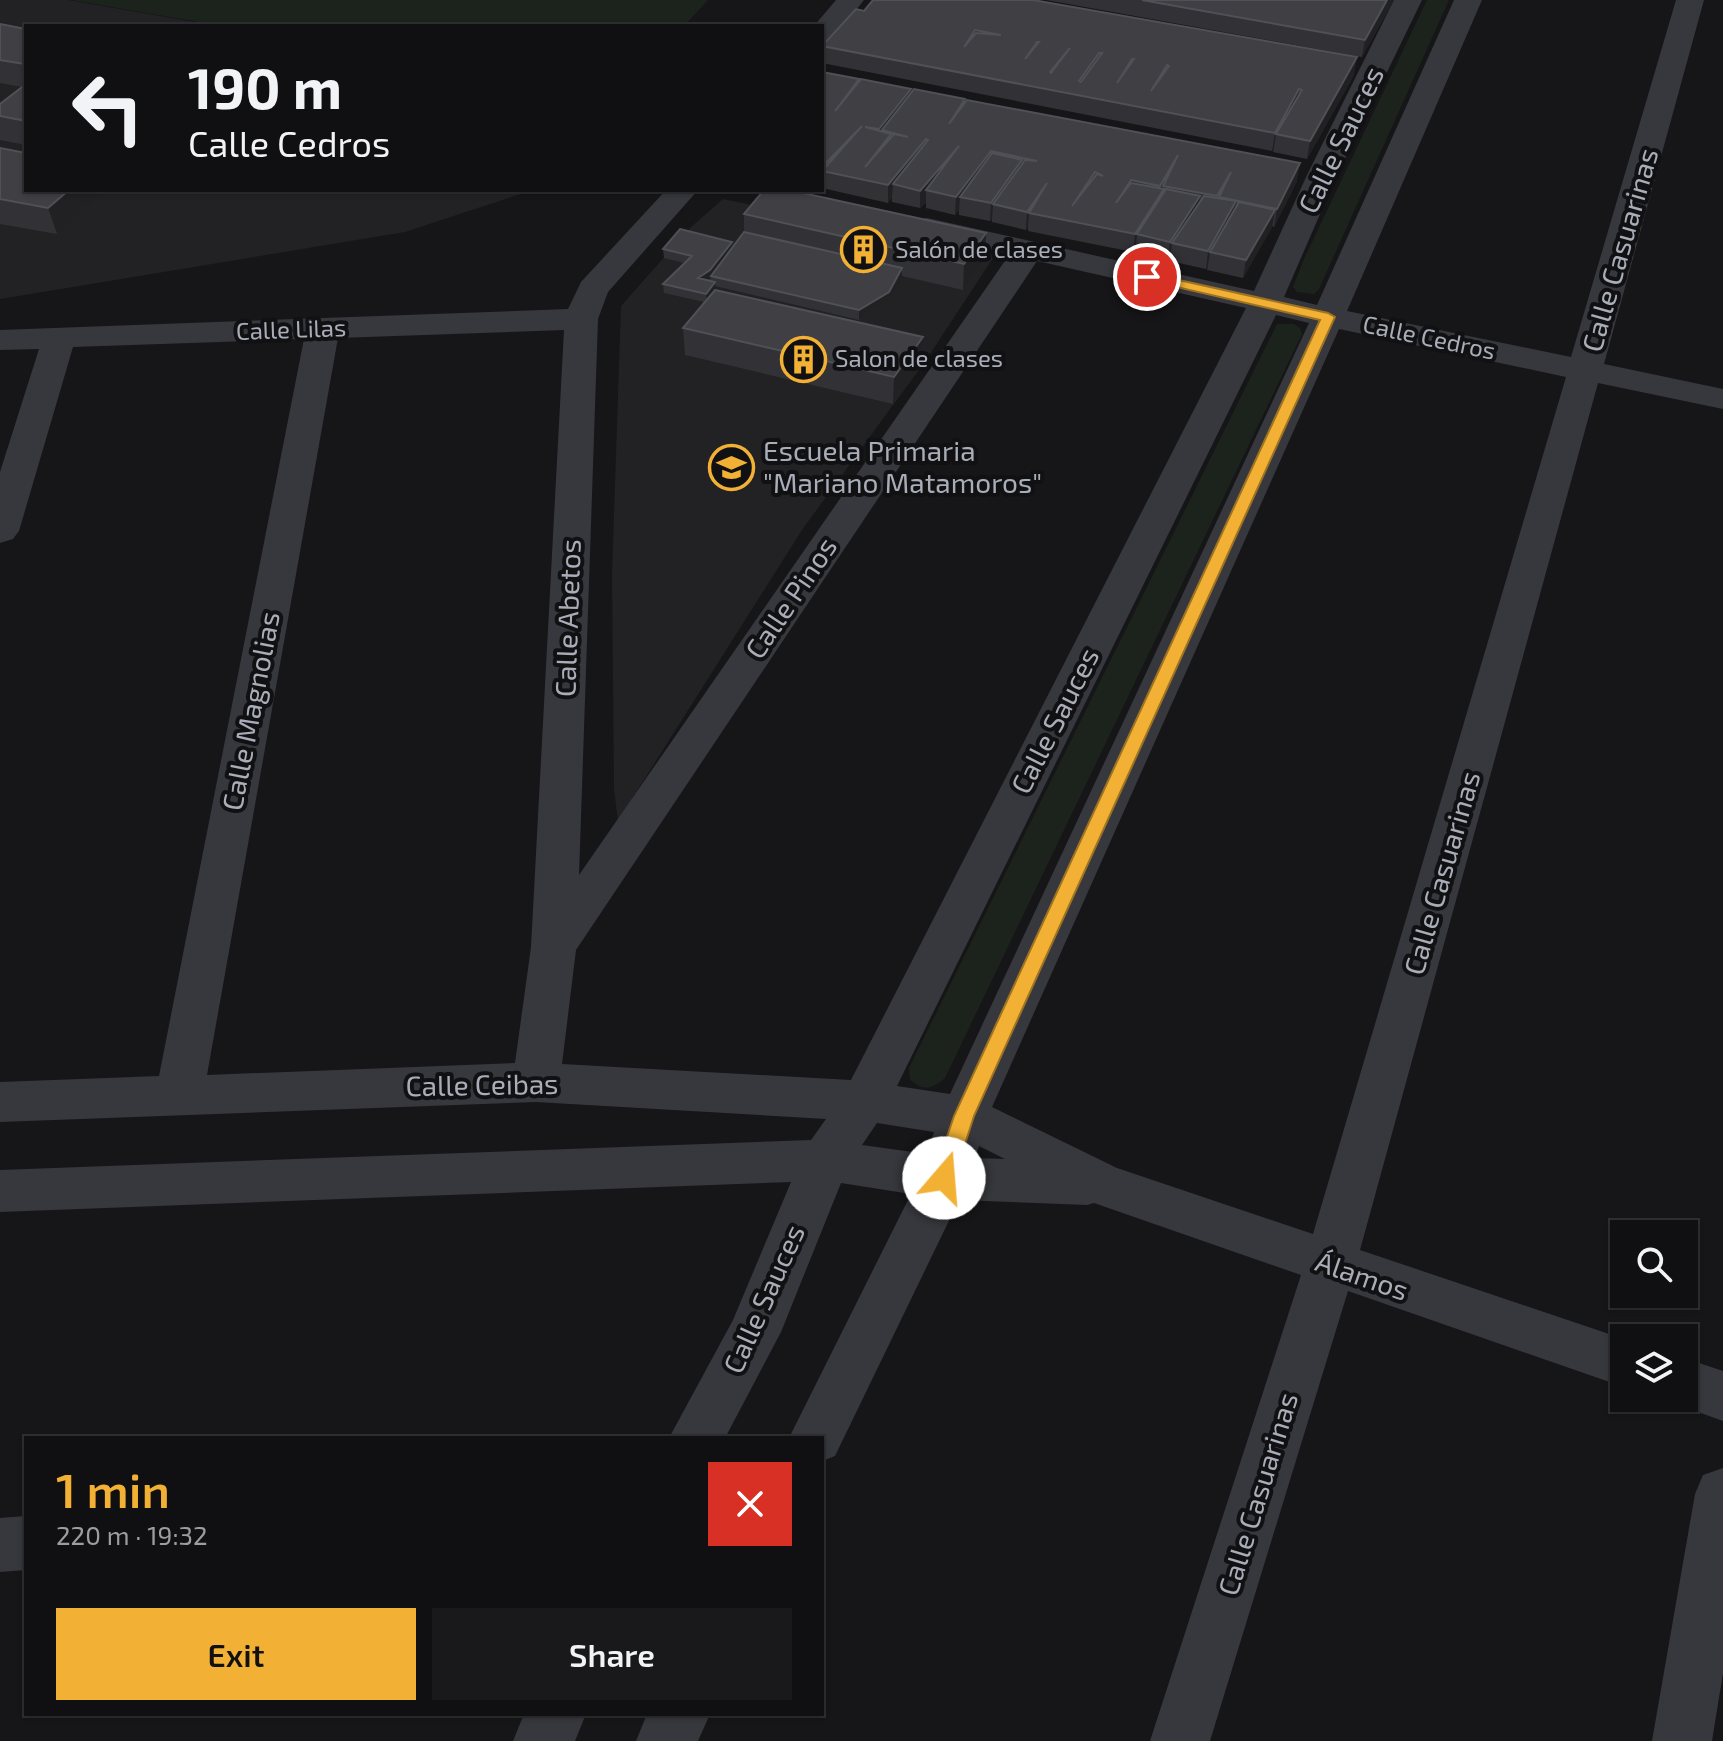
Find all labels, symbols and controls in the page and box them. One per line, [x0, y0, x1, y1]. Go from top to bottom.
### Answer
text: 190 m [188, 53, 342, 120]
icon: left [56, 56, 160, 160]
street label: Calle Sauces [1290, 61, 1390, 218]
text: Calle Cedros [188, 121, 390, 164]
street label: Calle Casuarinas [1574, 144, 1664, 355]
building icon: Salón de clases [840, 226, 888, 274]
place label: Salón de clases [895, 234, 1063, 263]
pin [1113, 243, 1181, 311]
icon: arrive [1125, 255, 1169, 299]
street label: Calle Cedros [1360, 308, 1498, 365]
street label: Calle Lilas [235, 312, 346, 345]
building icon: Salon de clases [780, 335, 828, 383]
place label: Salon de clases [835, 343, 1003, 372]
place label: Escuela Primaria "Mariano Matamoros" [763, 433, 1042, 499]
school or university icon: Escuela Primaria "Mariano Matamoros" [708, 443, 756, 491]
street label: Calle Pinos [737, 530, 843, 665]
street label: Calle Abetos [547, 539, 587, 697]
street label: Calle Magnolias [214, 609, 286, 813]
street label: Calle Sauces [1003, 642, 1105, 799]
street label: Calle Casuarinas [1396, 767, 1486, 978]
street label: Calle Ceibas [405, 1066, 559, 1102]
position arrow [902, 1136, 986, 1220]
street label: Calle Sauces [715, 1219, 811, 1378]
map controls [1610, 1220, 1698, 1412]
button: search [1610, 1220, 1698, 1308]
street label: Álamos [1312, 1243, 1413, 1307]
button: layers [1610, 1324, 1698, 1412]
street label: Calle Casuarinas [1210, 1388, 1304, 1599]
text: 1 min [56, 1460, 170, 1518]
button: close [708, 1462, 792, 1546]
text: 220 m · 19:32 [56, 1519, 208, 1550]
button: Exit [56, 1608, 416, 1700]
button: Share [432, 1608, 792, 1700]

